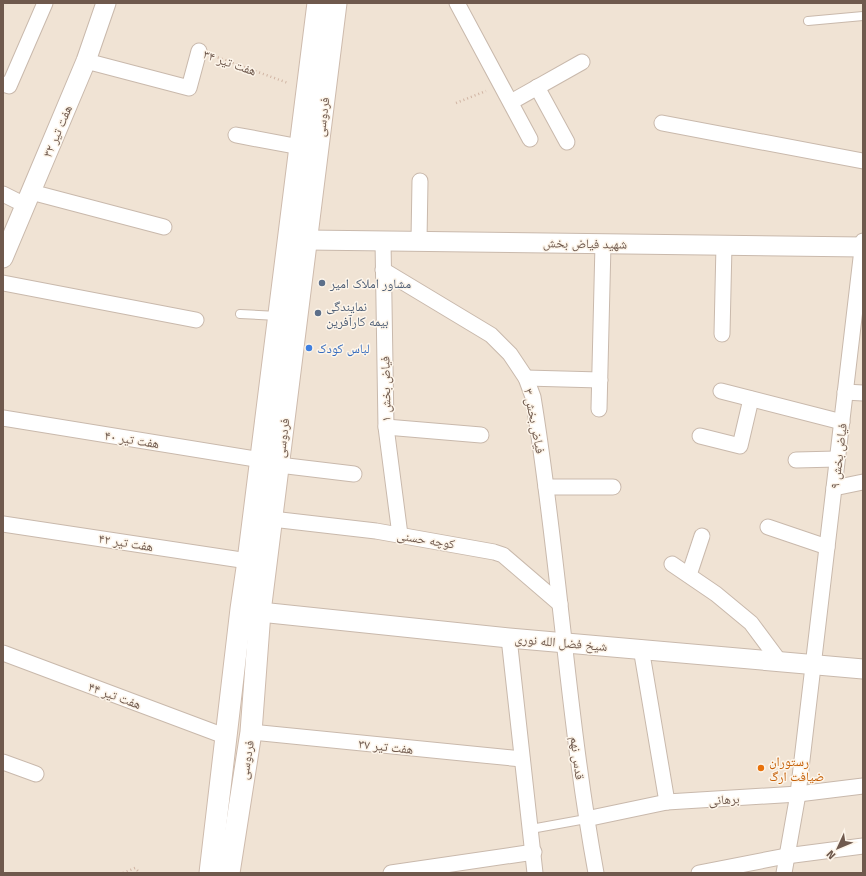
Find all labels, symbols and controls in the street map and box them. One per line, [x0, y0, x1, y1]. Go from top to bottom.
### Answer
street label: هفت تیر ۳۴ [201, 46, 258, 80]
street label: فردوسی [313, 96, 333, 138]
street label: هفت تیر ۳۲ [40, 103, 76, 160]
street label: شهید فیاض بخش [543, 235, 627, 253]
place label: مشاور املاک امیر [329, 276, 411, 292]
marker: مشاور املاک امیر [317, 278, 327, 288]
place label: نمایندگی بیمه کارآفرین [326, 299, 389, 330]
marker: نمایندگی بیمه کارآفرین [313, 308, 323, 318]
place label: لباس کودک [317, 341, 370, 357]
marker: لباس کودک [304, 343, 314, 353]
street label: فیاض بخش ۱ [377, 356, 395, 422]
street label: فیاض بخش ۳ [520, 387, 548, 455]
street label: فردوسی [273, 417, 293, 459]
street label: فیاض بخش ۹ [827, 422, 851, 490]
street label: هفت تیر ۴۰ [103, 428, 160, 452]
street label: کوچه حسنی [396, 527, 457, 553]
street label: هفت تیر ۴۲ [97, 531, 154, 555]
street label: شیخ فضل الله نوری [514, 631, 608, 656]
street label: هفت تیر ۴۴ [86, 679, 143, 713]
street label: قدس نهم [566, 735, 588, 781]
street label: هفت تیر ۳۷ [358, 736, 414, 758]
street label: فردوسی [236, 739, 258, 781]
place label: رستوران ضیافت ارگ [769, 754, 824, 785]
marker: رستوران ضیافت ارگ [756, 763, 766, 773]
street label: برهانی [708, 791, 740, 809]
north arrow [818, 828, 858, 868]
text: N [824, 847, 838, 862]

